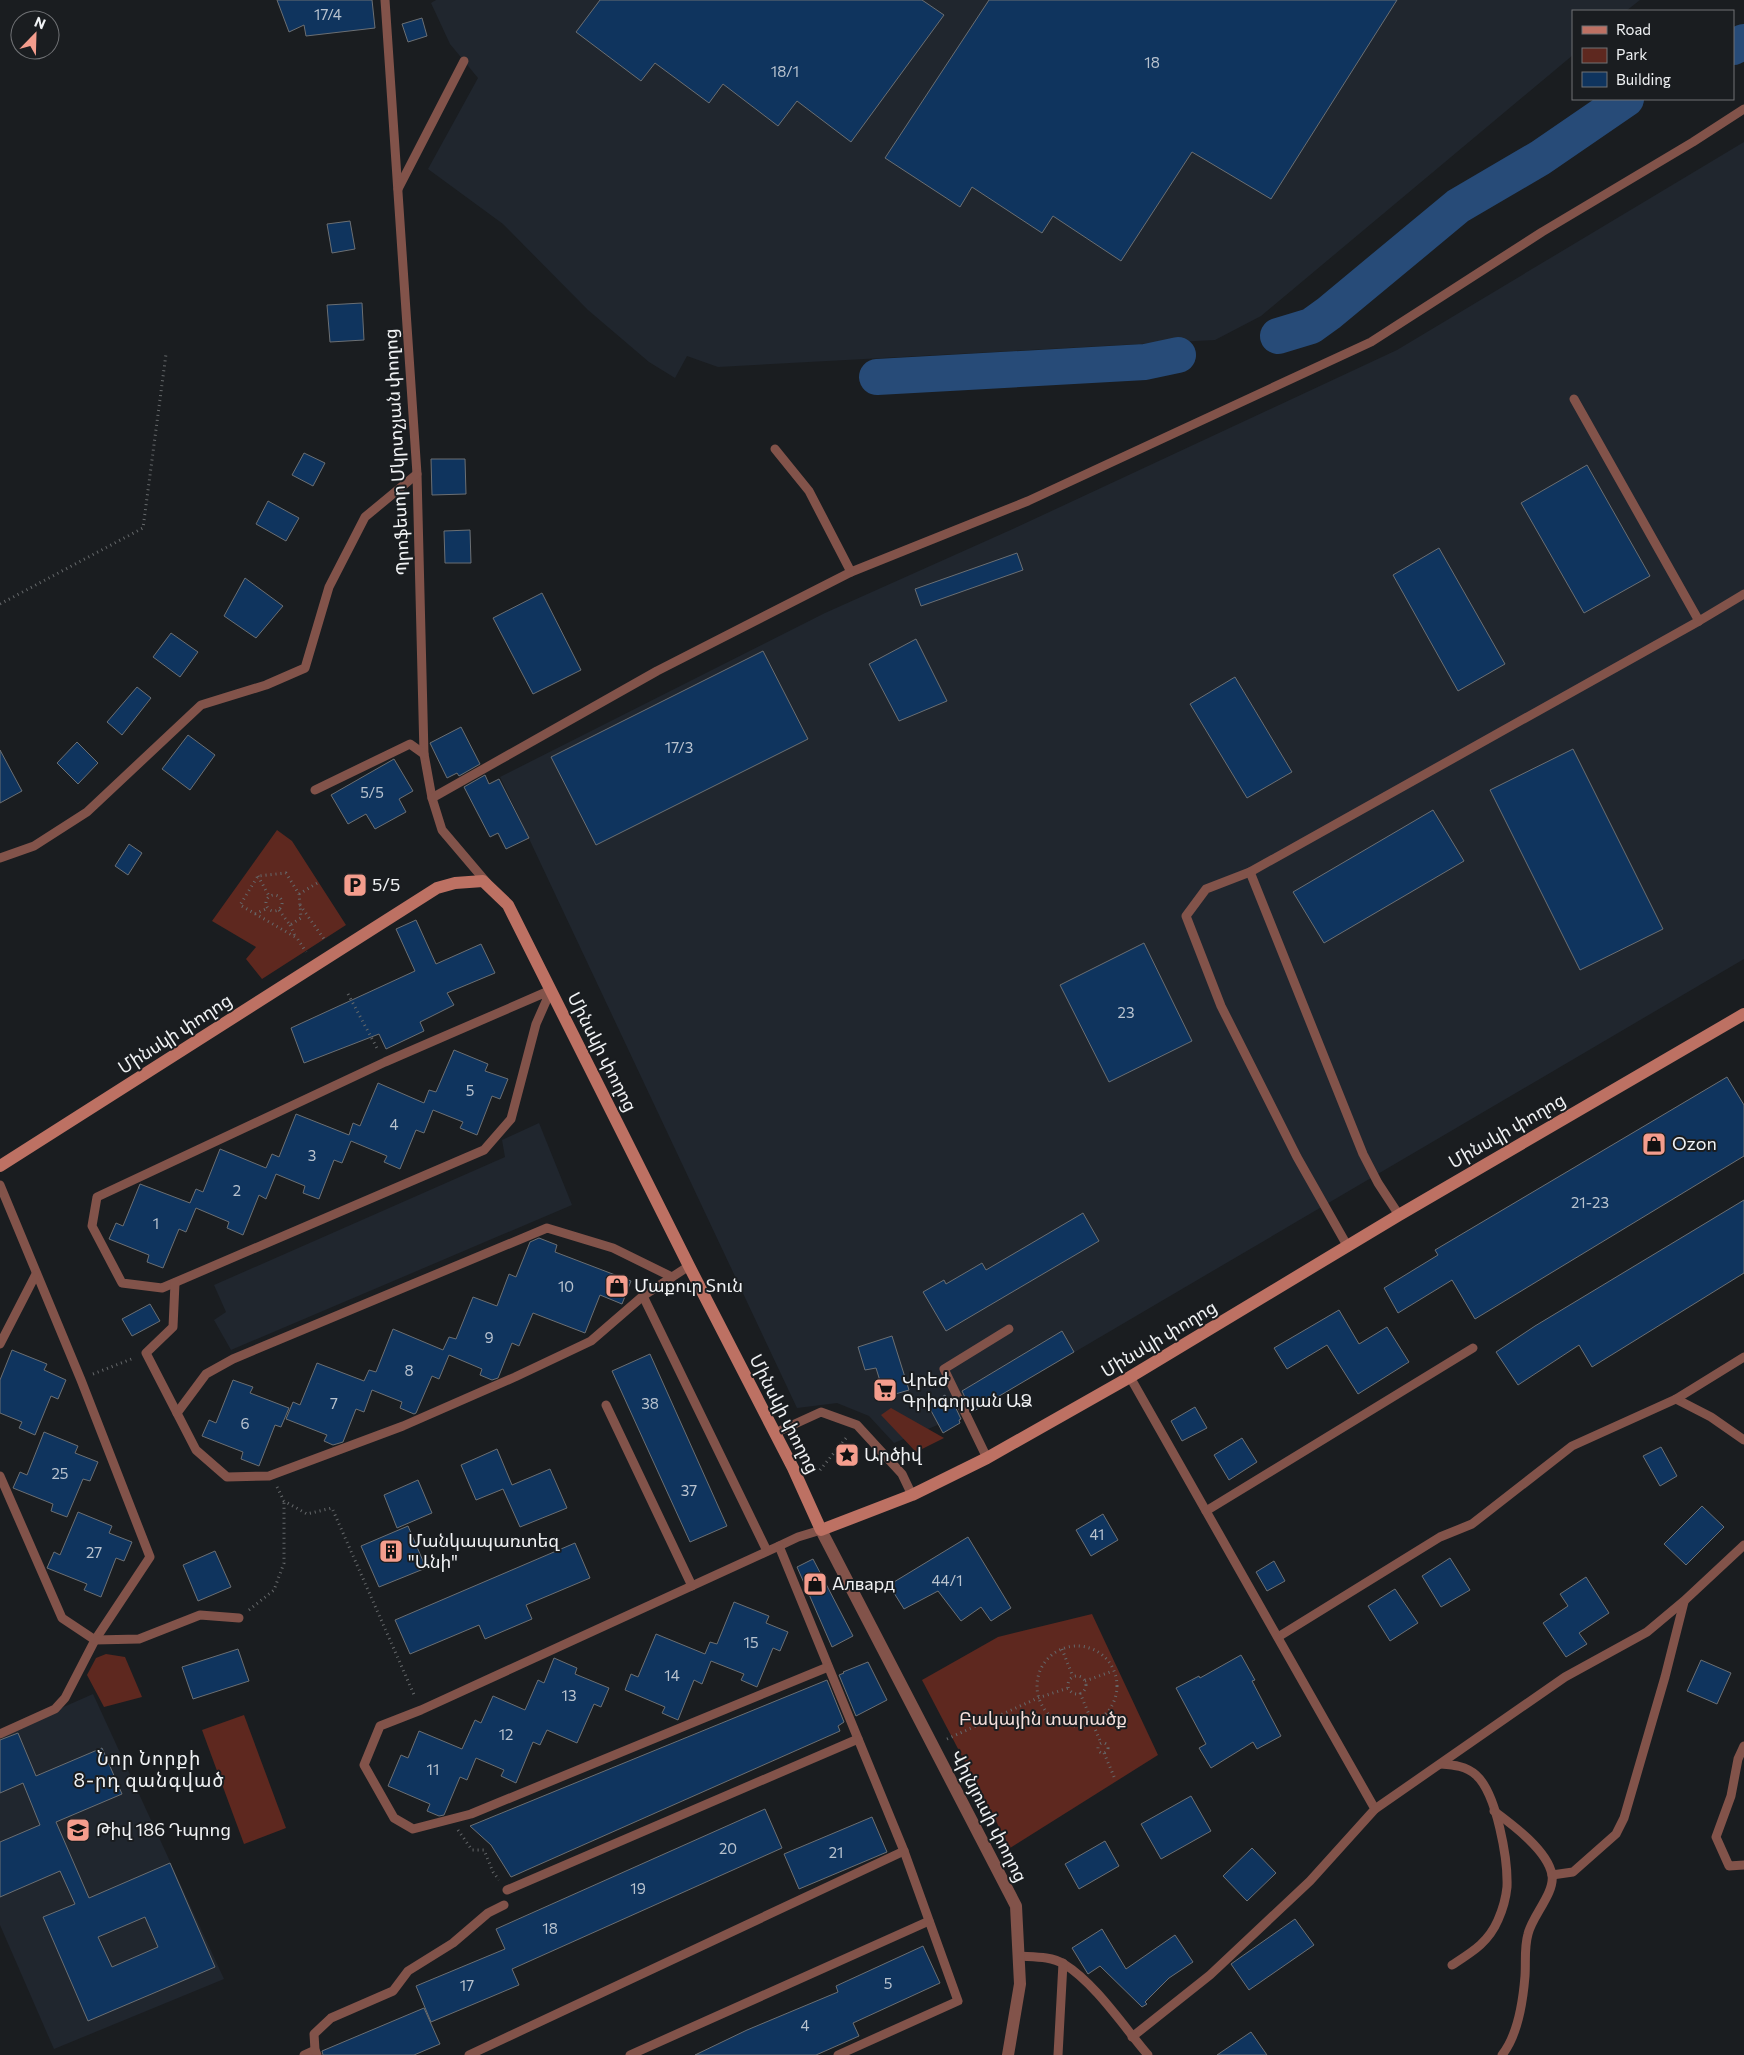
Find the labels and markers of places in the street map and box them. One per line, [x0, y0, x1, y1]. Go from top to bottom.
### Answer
parking icon: 5/5 [342, 872, 368, 898]
place label: 5/5 [372, 873, 400, 895]
shop icon: Ozon [1641, 1131, 1667, 1157]
place label: Ozon [1672, 1132, 1717, 1154]
shop icon: Մաքուր Տուն [604, 1273, 630, 1299]
place label: Մաքուր Տուն [634, 1274, 743, 1296]
place label: Վրեժ Գրիգորյան ԱՁ [902, 1368, 1032, 1411]
supermarket icon: Վրեժ Գրիգորյան ԱՁ [872, 1377, 898, 1403]
place icon: Արծիվ [834, 1442, 860, 1468]
place label: Արծիվ [864, 1443, 923, 1465]
place label: Մանկապառտեզ "Անի" [408, 1529, 560, 1572]
building icon: Մանկապառտեզ "Անի" [378, 1538, 404, 1564]
shop icon: Алвард [802, 1571, 828, 1597]
place label: Алвард [832, 1572, 895, 1594]
school or university icon: Թիվ 186 Դպրոց [65, 1817, 91, 1843]
place label: Թիվ 186 Դպրոց [96, 1818, 231, 1840]

